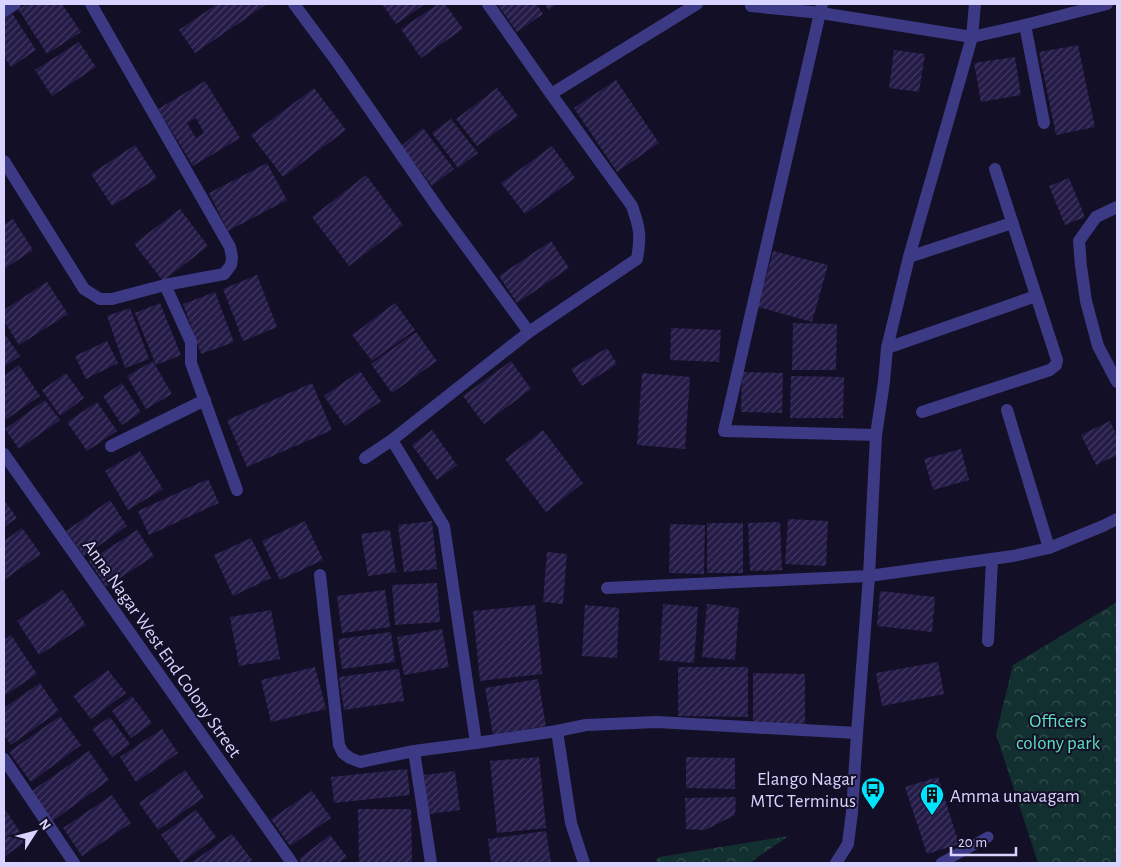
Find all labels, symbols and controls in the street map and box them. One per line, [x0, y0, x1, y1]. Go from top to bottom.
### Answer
street label: Anna Nagar West End Colony Street [79, 536, 244, 761]
park label: Officers colony park [1016, 712, 1100, 753]
place label: Elango Nagar MTC Terminus [750, 770, 856, 811]
bus stop icon: Elango Nagar MTC Terminus [860, 776, 886, 810]
building icon: Amma unavagam [919, 782, 945, 816]
place label: Amma unavagam [950, 787, 1080, 806]
north arrow [10, 807, 60, 857]
text: N [36, 817, 53, 833]
scale bar [951, 824, 1016, 856]
text: 20 m [958, 835, 987, 850]

